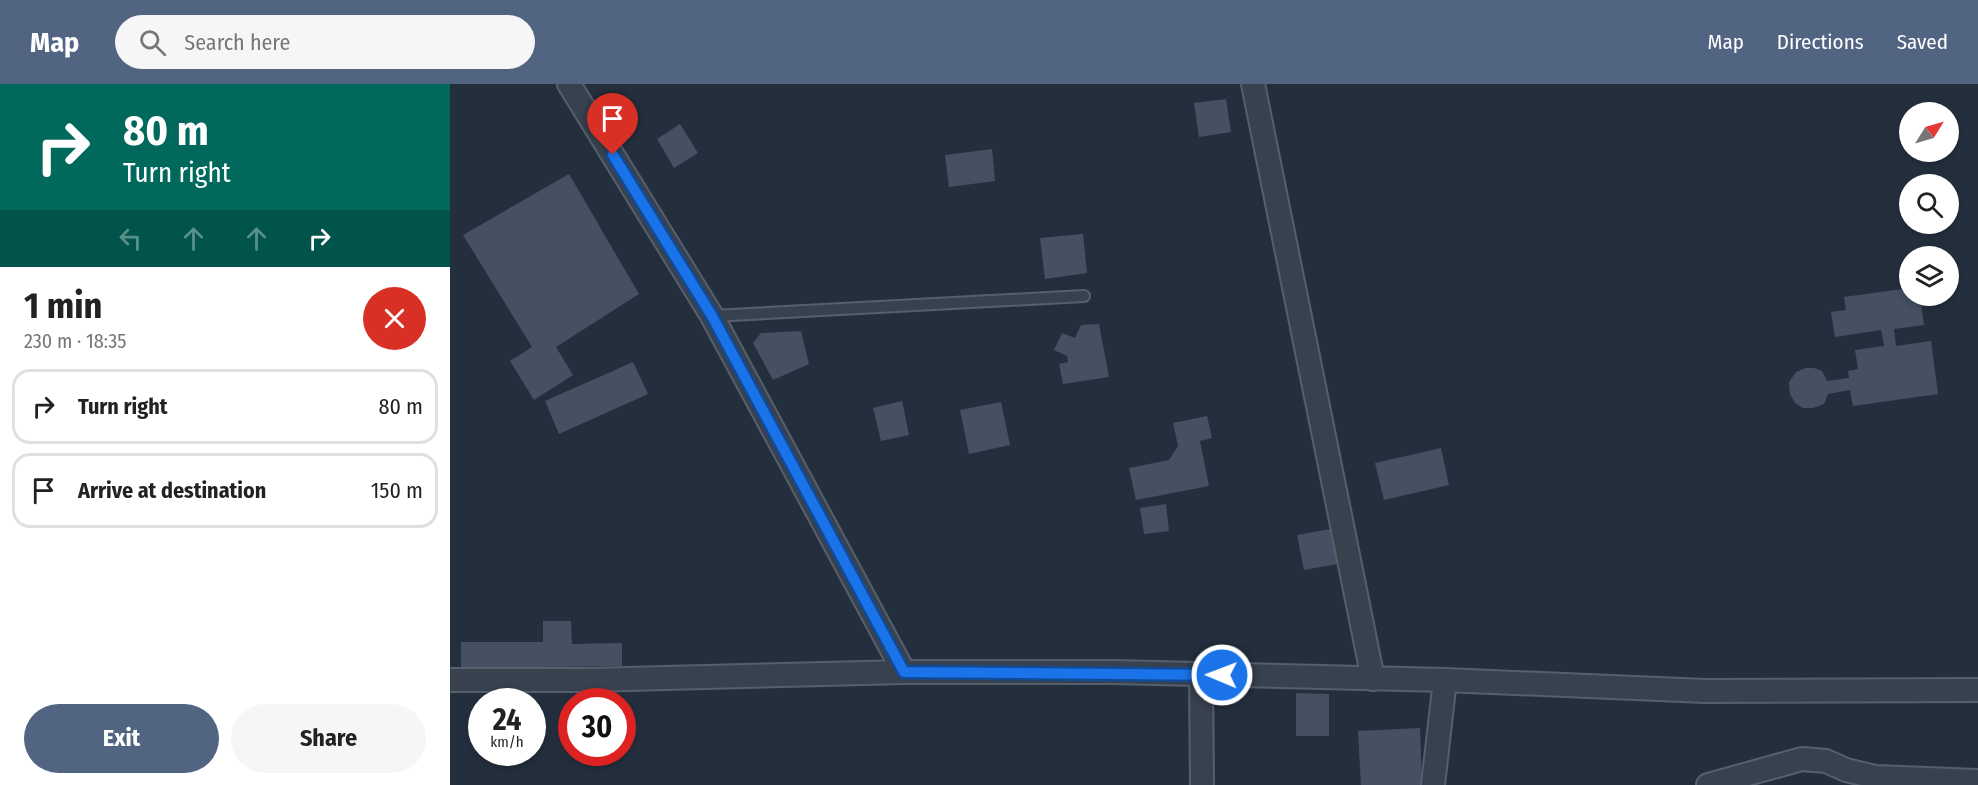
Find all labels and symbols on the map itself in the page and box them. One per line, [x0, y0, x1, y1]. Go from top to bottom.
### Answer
pin [587, 93, 638, 155]
north arrow [1899, 102, 1959, 162]
position arrow [1190, 643, 1254, 707]
speed limit sign: 30 [558, 688, 636, 766]

